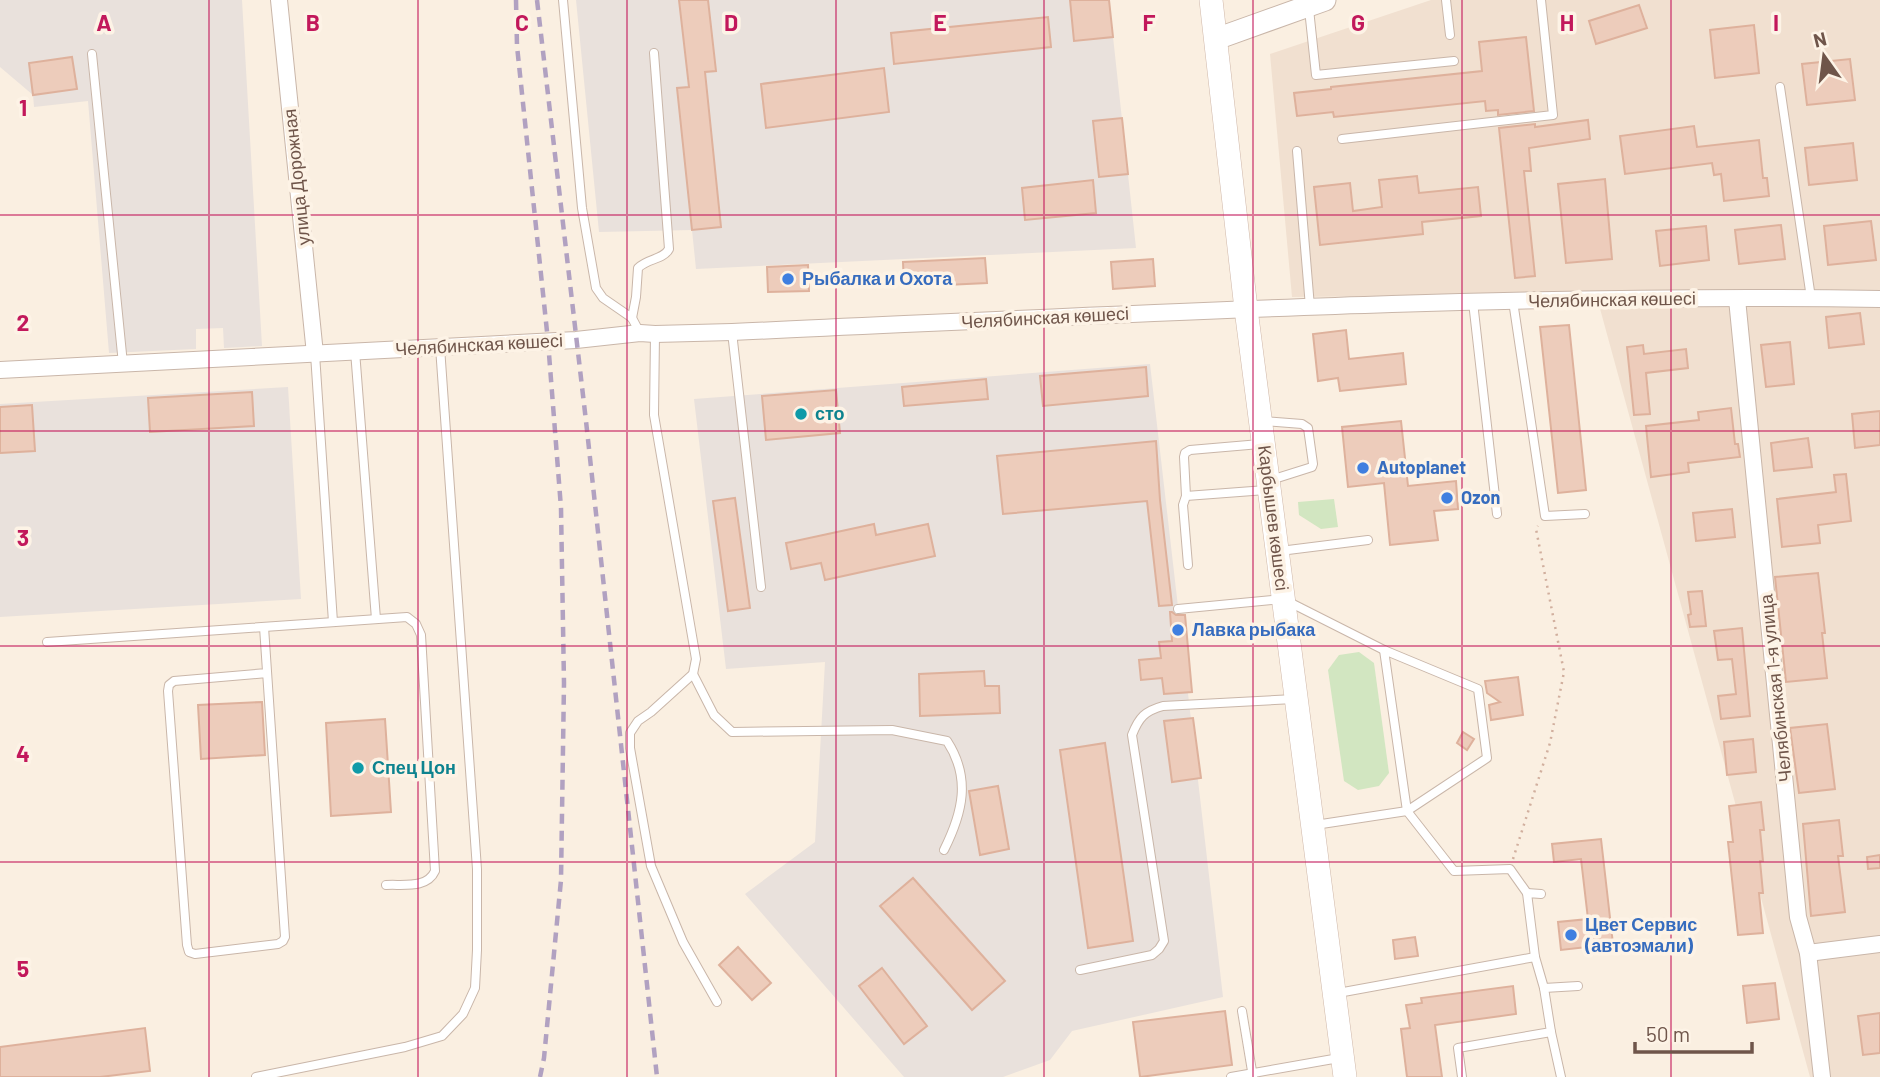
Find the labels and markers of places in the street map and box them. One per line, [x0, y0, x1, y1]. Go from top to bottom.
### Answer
place label: Рыбалка и Охота [802, 267, 953, 289]
marker: Рыбалка и Охота [780, 271, 796, 287]
place label: сто [815, 402, 845, 424]
marker: сто [793, 406, 809, 422]
place label: Autoplanet [1377, 456, 1466, 478]
marker: Autoplanet [1355, 460, 1371, 476]
place label: Ozon [1461, 486, 1500, 508]
marker: Ozon [1439, 490, 1455, 506]
place label: Лавка рыбака [1192, 618, 1316, 640]
marker: Лавка рыбака [1170, 622, 1186, 638]
place label: Спец Цон [372, 756, 456, 778]
marker: Спец Цон [350, 760, 366, 776]
place label: Цвет Сервис (автоэмали) [1584, 913, 1697, 956]
marker: Цвет Сервис (автоэмали) [1563, 927, 1579, 943]

